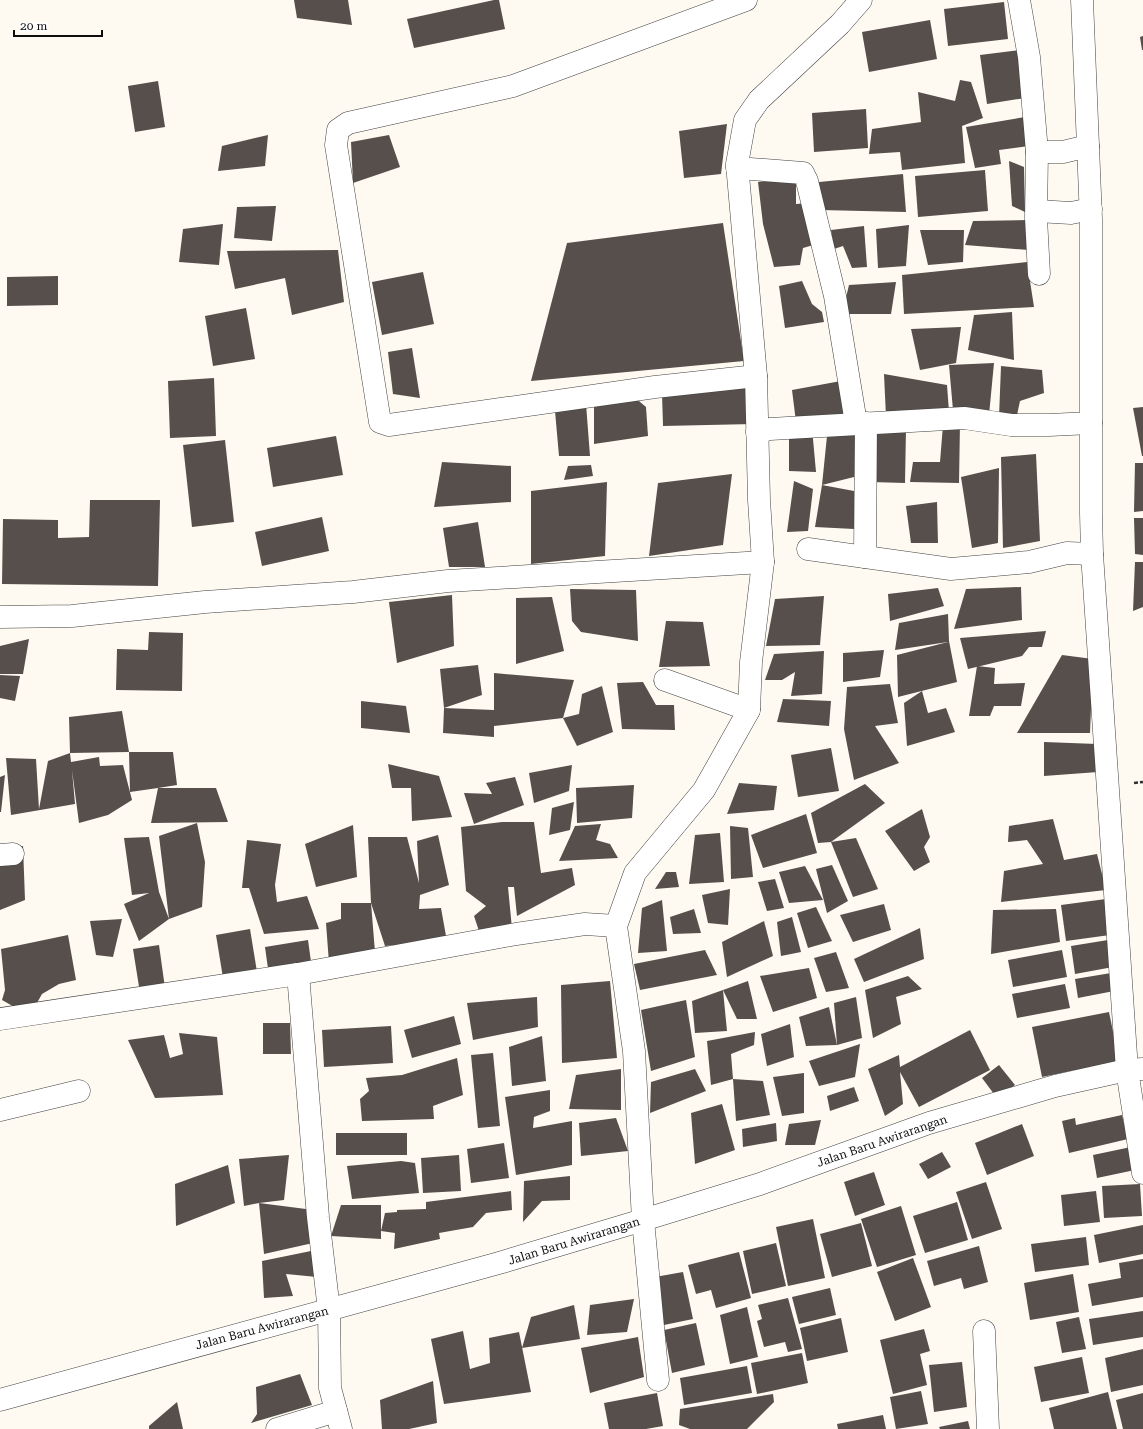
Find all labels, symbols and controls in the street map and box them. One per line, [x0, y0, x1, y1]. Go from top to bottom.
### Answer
scale bar [14, 12, 102, 38]
text: 20 m [20, 19, 47, 33]
street label: Jalan Baru Awirarangan [815, 1112, 949, 1170]
street label: Jalan Baru Awirarangan [506, 1214, 642, 1268]
street label: Jalan Baru Awirarangan [194, 1303, 330, 1352]

